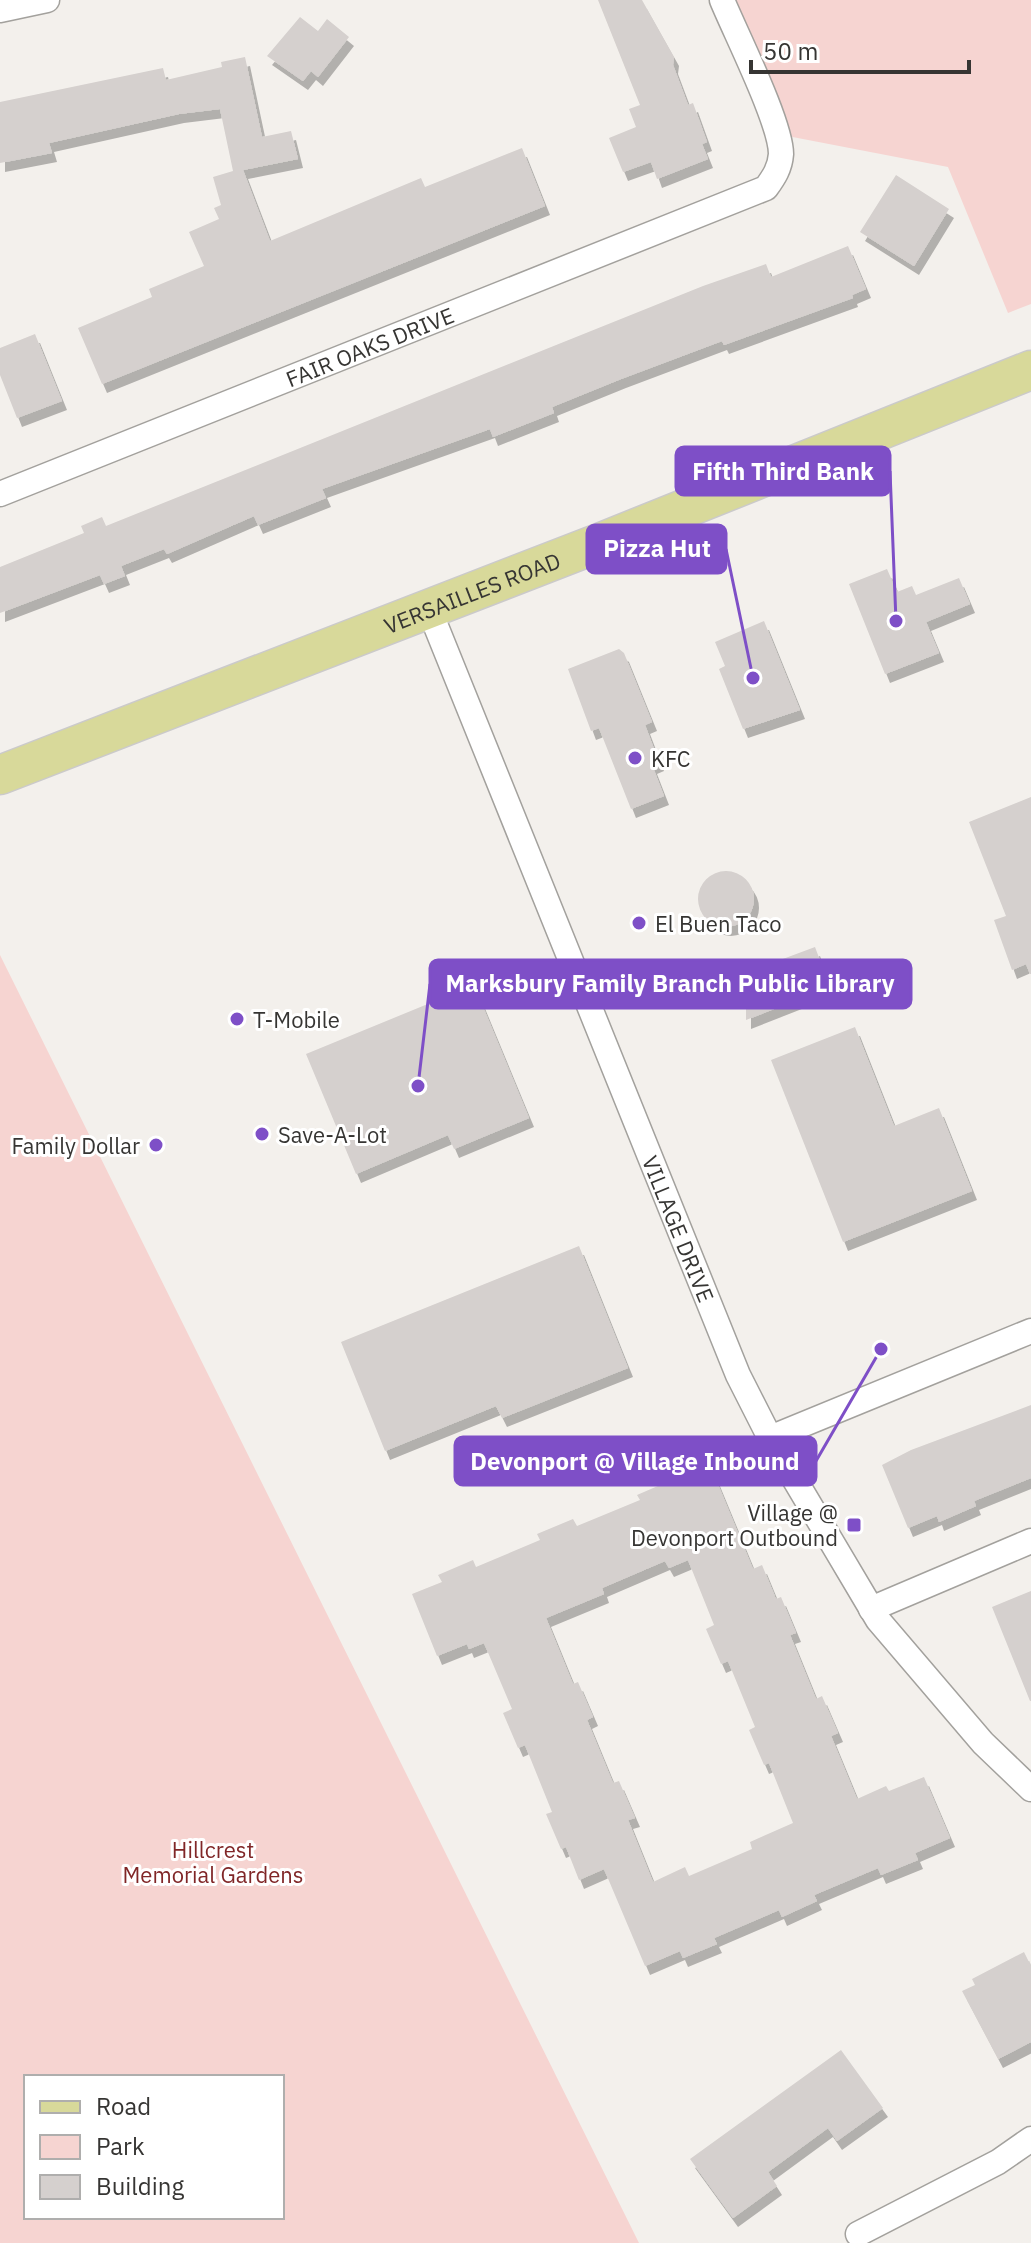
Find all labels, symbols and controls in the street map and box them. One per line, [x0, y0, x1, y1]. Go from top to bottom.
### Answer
scale bar [751, 24, 969, 74]
text: 50 m [763, 35, 818, 67]
street label: FAIR OAKS DRIVE [281, 300, 458, 393]
callout: Fifth Third Bank [676, 447, 890, 495]
text: Fifth Third Bank [692, 455, 874, 487]
callout: Pizza Hut [587, 525, 726, 573]
text: Pizza Hut [603, 532, 711, 564]
street label: VERSAILLES ROAD [379, 545, 564, 640]
place label: KFC [651, 744, 691, 773]
marker: KFC [626, 749, 644, 767]
place label: El Buen Taco [655, 909, 782, 938]
marker: El Buen Taco [630, 914, 648, 932]
callout: Marksbury Family Branch Public Library [430, 960, 911, 1008]
text: Marksbury Family Branch Public Library [445, 967, 895, 999]
place label: T-Mobile [253, 1005, 340, 1034]
marker: T-Mobile [228, 1010, 246, 1028]
place label: Save-A-Lot [278, 1120, 387, 1149]
marker: Save-A-Lot [253, 1125, 271, 1143]
place label: Family Dollar [11, 1131, 140, 1160]
marker: Family Dollar [147, 1136, 165, 1154]
street label: VILLAGE DRIVE [636, 1151, 721, 1306]
callout: Devonport @ Village Inbound [455, 1437, 816, 1485]
text: Devonport @ Village Inbound [470, 1445, 800, 1477]
place label: Village @ Devonport Outbound [631, 1498, 838, 1552]
marker: Village @ Devonport Outbound [845, 1516, 863, 1534]
park label: Hillcrest Memorial Gardens [123, 1835, 304, 1889]
legend [24, 2075, 284, 2219]
text: Road [96, 2090, 151, 2122]
text: Park [96, 2130, 145, 2162]
text: Building [96, 2170, 184, 2202]

